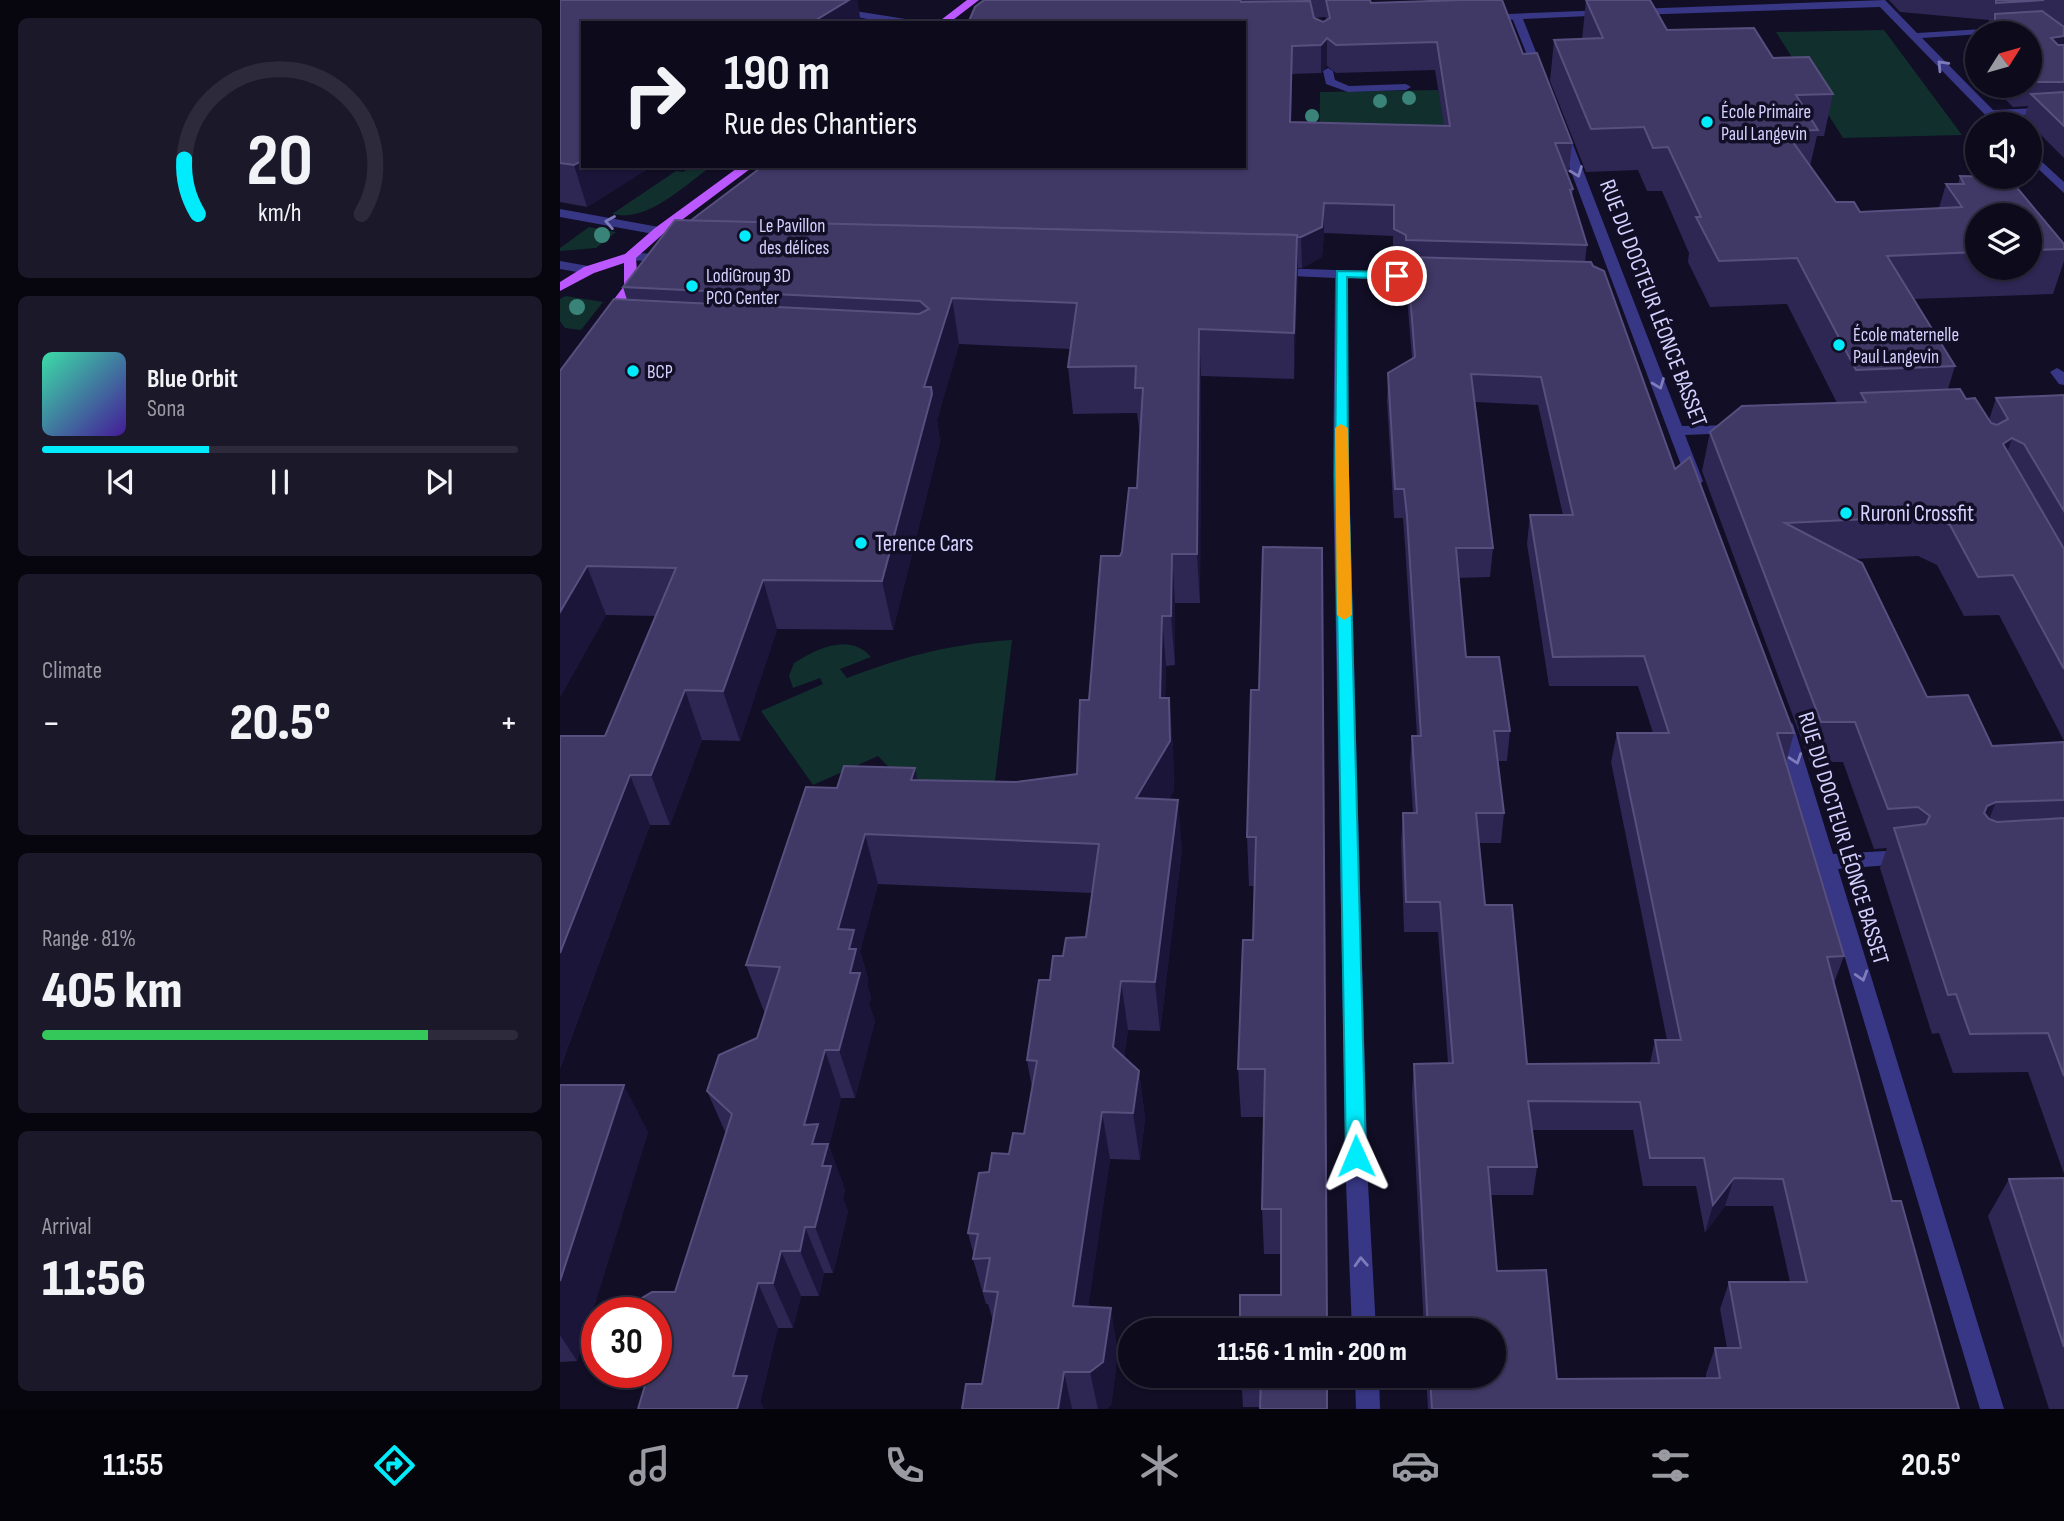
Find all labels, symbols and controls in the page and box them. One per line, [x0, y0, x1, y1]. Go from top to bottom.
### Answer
north arrow [1965, 21, 2042, 98]
map controls [1965, 21, 2042, 280]
text: 190 m [724, 45, 830, 104]
icon: right [609, 49, 700, 140]
one-way arrow [1938, 61, 1951, 74]
place label: École Primaire Paul Langevin [1721, 101, 1811, 146]
text: Rue des Chantiers [724, 105, 917, 144]
button: sound [1965, 112, 2042, 189]
marker: École Primaire Paul Langevin [1699, 114, 1715, 130]
text: 20 [247, 118, 313, 206]
one-way arrow [1569, 165, 1583, 177]
street label: RUE DU DOCTEUR LÉONCE BASSET [1593, 176, 1713, 431]
text: km/h [258, 198, 302, 229]
button: layers [1965, 203, 2042, 280]
one-way arrow [604, 215, 616, 230]
place label: Le Pavillon des délices [759, 215, 830, 260]
marker: Le Pavillon des délices [737, 228, 753, 244]
pin [1367, 246, 1427, 306]
icon: arrive [1378, 257, 1416, 295]
place label: LodiGroup 3D PCO Center [706, 265, 791, 310]
marker: LodiGroup 3D PCO Center [684, 278, 700, 294]
place label: École maternelle Paul Langevin [1853, 324, 1959, 369]
marker: École maternelle Paul Langevin [1831, 337, 1847, 353]
place label: BCP [647, 361, 673, 384]
marker: BCP [625, 363, 641, 379]
text: Blue Orbit [147, 364, 238, 395]
one-way arrow [1650, 378, 1664, 390]
text: Sona [147, 395, 185, 423]
icon: previous [102, 463, 140, 501]
icon: pause [261, 463, 299, 501]
icon: next [420, 463, 458, 501]
place label: Ruroni Crossfit [1860, 500, 1974, 528]
marker: Ruroni Crossfit [1838, 505, 1854, 521]
place label: Terence Cars [875, 530, 974, 558]
marker: Terence Cars [853, 535, 869, 551]
text: Climate [42, 657, 102, 685]
text: 20.5° [229, 692, 331, 755]
text: − [42, 701, 61, 746]
text: + [499, 701, 518, 746]
street label: RUE DU DOCTEUR LÉONCE BASSET [1791, 709, 1895, 968]
one-way arrow [1788, 752, 1802, 764]
text: Range · 81% [42, 925, 136, 953]
text: 405 km [42, 960, 182, 1023]
one-way arrow [1854, 970, 1869, 982]
position arrow [1319, 1119, 1393, 1193]
text: Arrival [42, 1213, 91, 1241]
text: 11:56 [42, 1248, 146, 1311]
one-way arrow [1354, 1256, 1369, 1267]
speed limit sign: 30 [581, 1297, 672, 1388]
text: 11:56 · 1 min · 200 m [1217, 1337, 1407, 1368]
icon: directions [370, 1441, 419, 1490]
icon: music [625, 1441, 674, 1490]
icon: phone [880, 1441, 929, 1490]
icon: climate [1135, 1441, 1184, 1490]
icon: car [1391, 1441, 1440, 1490]
icon: filters [1646, 1441, 1695, 1490]
text: 11:55 [103, 1446, 163, 1485]
text: 20.5° [1901, 1446, 1961, 1485]

